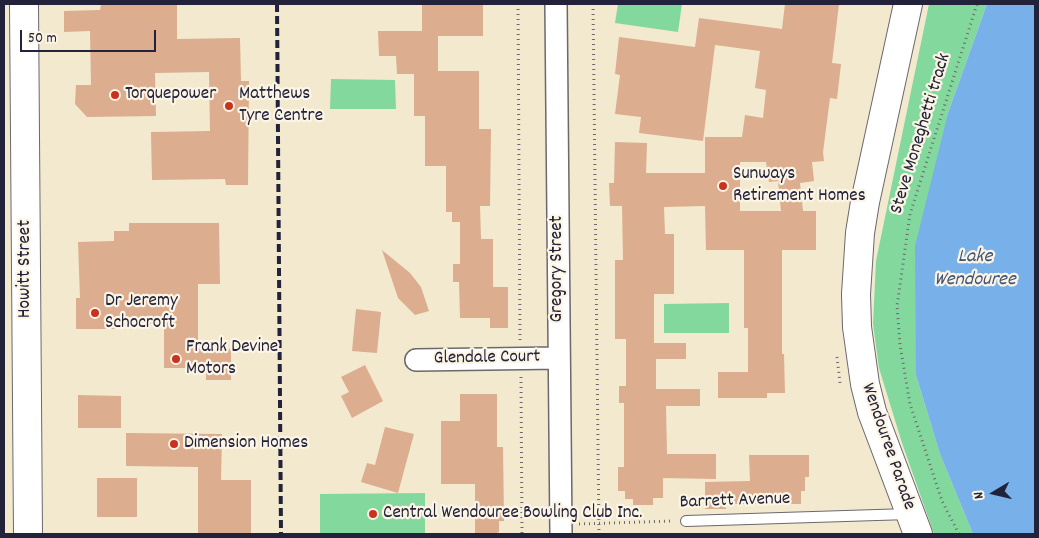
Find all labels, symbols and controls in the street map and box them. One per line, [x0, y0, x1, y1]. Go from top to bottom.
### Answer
scale bar [22, 20, 159, 52]
text: 50 m [28, 28, 57, 50]
street label: Steve Moneghetti track [887, 51, 957, 217]
place label: Torquepower [125, 84, 216, 106]
place label: Matthews Tyre Centre [239, 84, 323, 128]
marker: Torquepower [109, 89, 121, 101]
marker: Matthews Tyre Centre [223, 100, 235, 112]
place label: Sunways Retirement Homes [733, 164, 866, 208]
marker: Sunways Retirement Homes [717, 180, 729, 192]
street label: Gregory Street [547, 215, 569, 323]
street label: Howitt Street [15, 220, 37, 318]
water label: Lake Wendouree [934, 246, 1016, 293]
place label: Dr Jeremy Schocroft [105, 291, 178, 335]
marker: Dr Jeremy Schocroft [89, 307, 101, 319]
place label: Frank Devine Motors [186, 337, 278, 381]
street label: Glendale Court [434, 347, 540, 371]
marker: Frank Devine Motors [170, 353, 182, 365]
street label: Wendouree Parade [855, 381, 919, 513]
place label: Dimension Homes [184, 433, 308, 455]
marker: Dimension Homes [168, 438, 180, 450]
north arrow [969, 468, 1019, 518]
street label: Barrett Avenue [679, 489, 791, 515]
text: N [969, 490, 990, 500]
place label: Central Wendouree Bowling Club Inc. [383, 503, 642, 525]
marker: Central Wendouree Bowling Club Inc. [367, 508, 379, 520]

